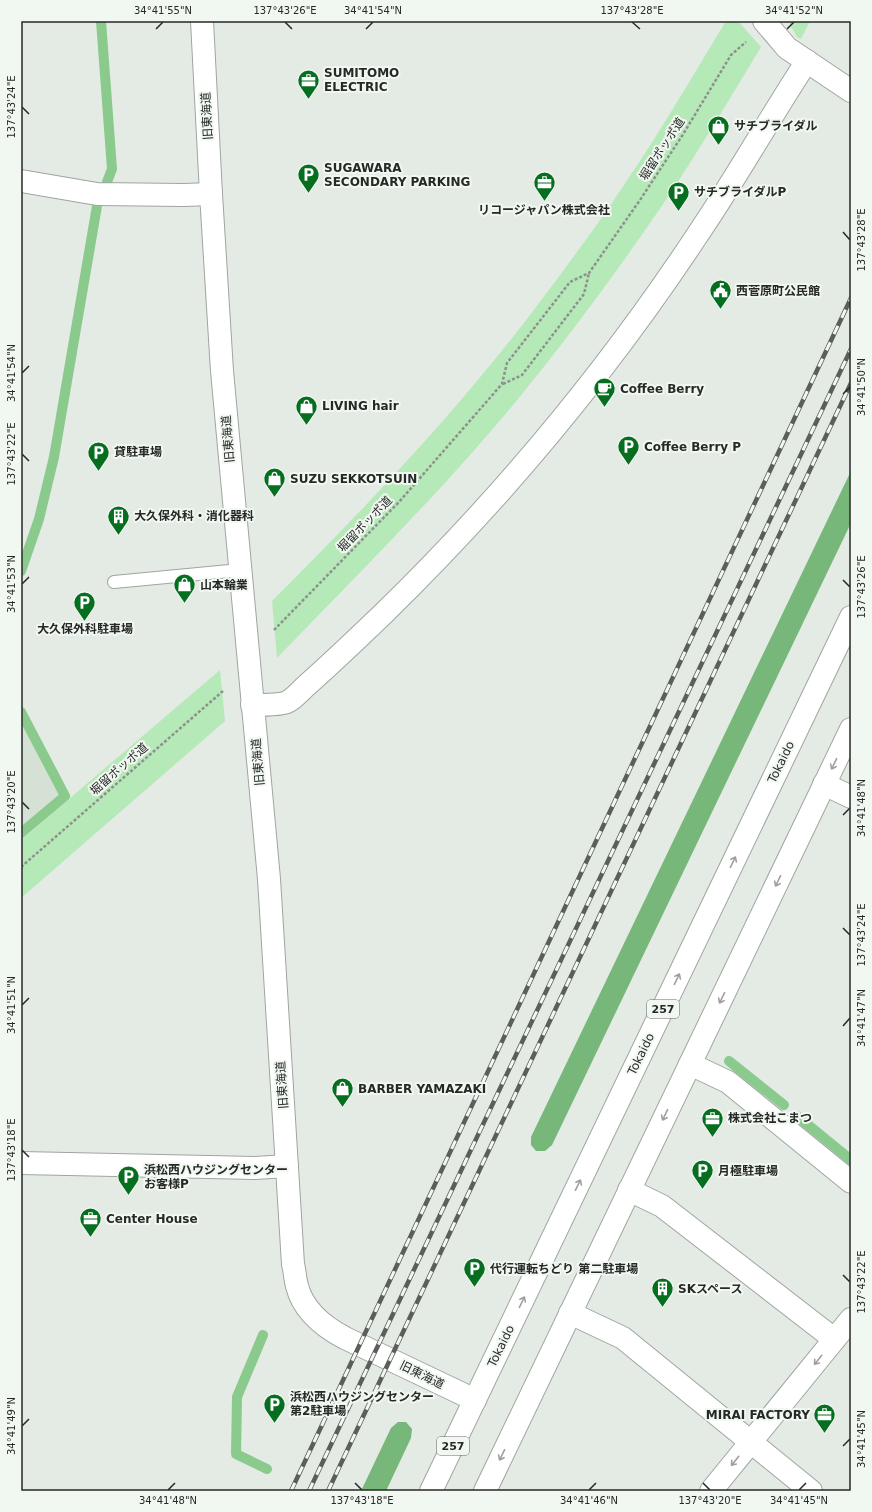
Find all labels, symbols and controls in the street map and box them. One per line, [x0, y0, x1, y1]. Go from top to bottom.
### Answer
text: 34°41'55"N [134, 5, 192, 16]
text: 137°43'26"E [253, 5, 317, 16]
text: 34°41'54"N [344, 5, 402, 16]
text: 137°43'28"E [600, 5, 664, 16]
text: 34°41'52"N [765, 5, 823, 16]
place label: SUMITOMO ELECTRIC [324, 66, 399, 94]
office icon: SUMITOMO ELECTRIC [296, 67, 322, 100]
text: 137°43'24"E [6, 75, 17, 139]
street label: 旧東海道 [199, 92, 215, 140]
shop icon: サチブライダル [706, 113, 732, 146]
street label: 堀留ポッポ道 [637, 115, 687, 183]
place label: サチブライダル [734, 119, 818, 133]
place label: SUGAWARA SECONDARY PARKING [324, 161, 470, 189]
parking icon: SUGAWARA SECONDARY PARKING [295, 162, 321, 195]
office icon: リコージャパン株式会社 [531, 170, 557, 203]
parking icon: サチブライダルP [666, 179, 692, 212]
place label: サチブライダルP [694, 185, 787, 199]
place label: リコージャパン株式会社 [478, 203, 610, 217]
text: 137°43'28"E [856, 208, 867, 272]
public building icon: 西菅原町公民館 [707, 278, 733, 311]
place label: 西菅原町公民館 [736, 284, 820, 298]
text: 34°41'54"N [6, 344, 17, 402]
text: 34°41'50"N [856, 358, 867, 416]
cafe icon: Coffee Berry [591, 376, 617, 409]
place label: Coffee Berry [620, 382, 704, 396]
shop icon: LIVING hair [294, 393, 320, 426]
place label: LIVING hair [322, 399, 399, 413]
street label: 旧東海道 [219, 414, 237, 464]
text: 137°43'22"E [6, 422, 17, 486]
parking icon: Coffee Berry P [615, 434, 641, 467]
parking icon: 貸駐車場 [85, 439, 111, 472]
place label: Coffee Berry P [644, 440, 741, 454]
place label: 貸駐車場 [114, 445, 162, 459]
shop icon: SUZU SEKKOTSUIN [261, 466, 287, 499]
place label: SUZU SEKKOTSUIN [290, 472, 417, 486]
street label: 堀留ポッポ道 [335, 493, 395, 555]
building icon: 大久保外科・消化器科 [106, 503, 132, 536]
place label: 大久保外科・消化器科 [134, 509, 254, 523]
text: 34°41'53"N [6, 555, 17, 613]
text: 137°43'26"E [856, 555, 867, 619]
shop icon: 山本輪業 [172, 572, 198, 605]
place label: 山本輪業 [200, 578, 248, 592]
parking icon: 大久保外科駐車場 [72, 589, 98, 622]
place label: 大久保外科駐車場 [37, 622, 133, 636]
street label: 旧東海道 [249, 737, 267, 787]
street label: Tokaido [764, 739, 797, 786]
street label: 堀留ポッポ道 [87, 740, 151, 798]
one-way arrow [830, 758, 837, 770]
text: 137°43'20"E [6, 770, 17, 834]
text: 34°41'48"N [856, 779, 867, 837]
one-way arrow [730, 856, 738, 868]
one-way arrow [774, 875, 781, 887]
text: 137°43'24"E [856, 903, 867, 967]
one-way arrow [674, 974, 681, 986]
text: 34°41'51"N [6, 976, 17, 1034]
text: 34°41'47"N [856, 989, 867, 1047]
one-way arrow [718, 992, 725, 1004]
road number: 257 [647, 1000, 679, 1018]
street label: Tokaido [624, 1031, 657, 1078]
street label: 旧東海道 [273, 1061, 291, 1109]
shop icon: BARBER YAMAZAKI [329, 1076, 355, 1109]
place label: BARBER YAMAZAKI [358, 1082, 486, 1096]
office icon: 株式会社こまつ [699, 1105, 725, 1138]
one-way arrow [661, 1109, 668, 1121]
place label: 株式会社こまつ [728, 1111, 812, 1125]
text: 137°43'18"E [6, 1118, 17, 1182]
parking icon: 月極駐車場 [689, 1158, 715, 1191]
place label: 浜松西ハウジングセンター お客様P [144, 1163, 288, 1191]
parking icon: 浜松西ハウジングセンター お客様P [115, 1164, 141, 1197]
place label: 月極駐車場 [718, 1164, 778, 1178]
one-way arrow [575, 1179, 583, 1191]
office icon: Center House [77, 1206, 103, 1239]
place label: Center House [106, 1212, 198, 1226]
text: 137°43'22"E [856, 1250, 867, 1314]
parking icon: 代行運転ちどり 第二駐車場 [462, 1256, 488, 1289]
place label: 代行運転ちどり 第二駐車場 [490, 1262, 638, 1276]
building icon: SKスペース [649, 1276, 675, 1309]
place label: SKスペース [678, 1282, 743, 1296]
one-way arrow [519, 1296, 526, 1308]
street label: Tokaido [484, 1323, 517, 1370]
one-way arrow [813, 1355, 822, 1365]
street label: 旧東海道 [397, 1358, 447, 1392]
place label: 浜松西ハウジングセンター 第2駐車場 [290, 1390, 434, 1418]
parking icon: 浜松西ハウジングセンター 第2駐車場 [261, 1391, 287, 1424]
text: 34°41'49"N [6, 1397, 17, 1455]
office icon: MIRAI FACTORY [812, 1402, 838, 1435]
place label: MIRAI FACTORY [706, 1408, 810, 1422]
text: 34°41'45"N [856, 1410, 867, 1468]
road number: 257 [437, 1437, 469, 1455]
one-way arrow [498, 1449, 505, 1461]
one-way arrow [731, 1455, 740, 1466]
text: 34°41'48"N [139, 1495, 197, 1506]
text: 137°43'18"E [330, 1495, 394, 1506]
text: 34°41'46"N [560, 1495, 618, 1506]
text: 137°43'20"E [678, 1495, 742, 1506]
text: 34°41'45"N [770, 1495, 828, 1506]

